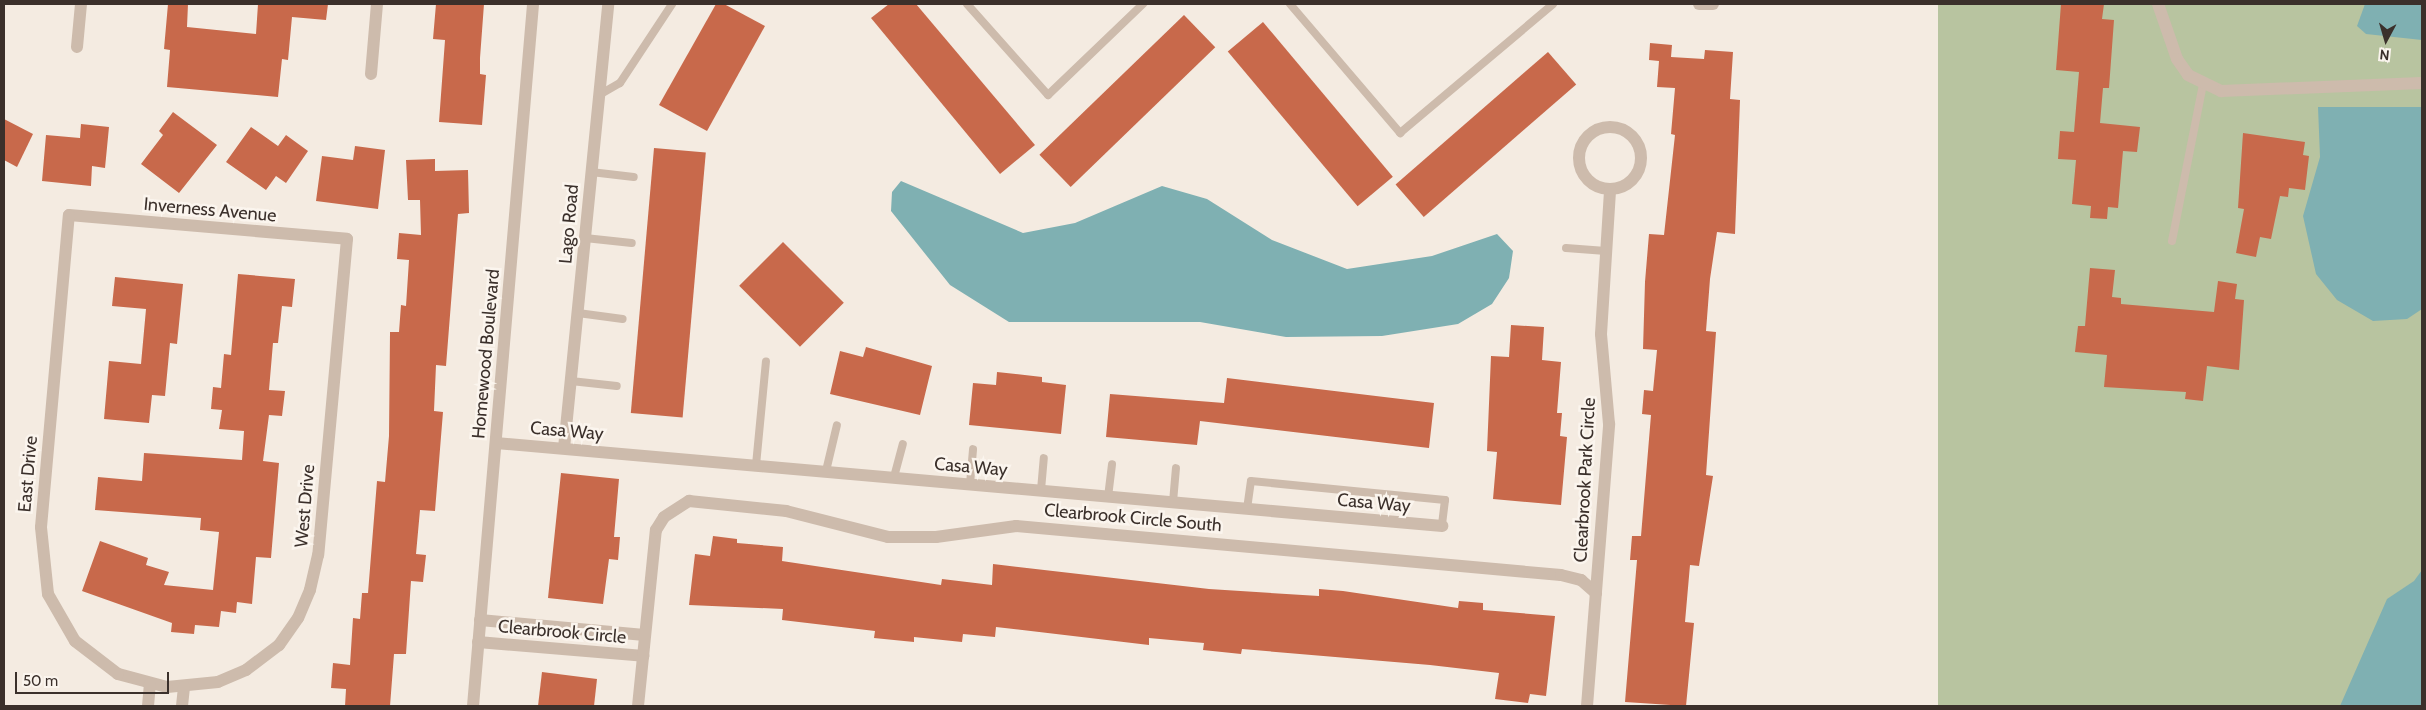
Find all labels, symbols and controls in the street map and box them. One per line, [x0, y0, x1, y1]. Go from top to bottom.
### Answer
north arrow [2361, 15, 2411, 65]
text: N [2379, 45, 2390, 64]
street label: Lago Road [555, 183, 583, 265]
street label: Inverness Avenue [143, 193, 277, 227]
street label: Homewood Boulevard [468, 268, 504, 440]
street label: Clearbrook Park Circle [1570, 397, 1600, 563]
street label: Casa Way [529, 417, 605, 445]
street label: East Drive [14, 435, 42, 513]
street label: Casa Way [933, 453, 1009, 481]
street label: West Drive [291, 463, 319, 549]
street label: Casa Way [1336, 489, 1412, 517]
street label: Clearbrook Circle South [1043, 499, 1223, 537]
street label: Clearbrook Circle [497, 616, 627, 648]
scale bar [18, 662, 171, 694]
text: 50 m [23, 672, 58, 690]

